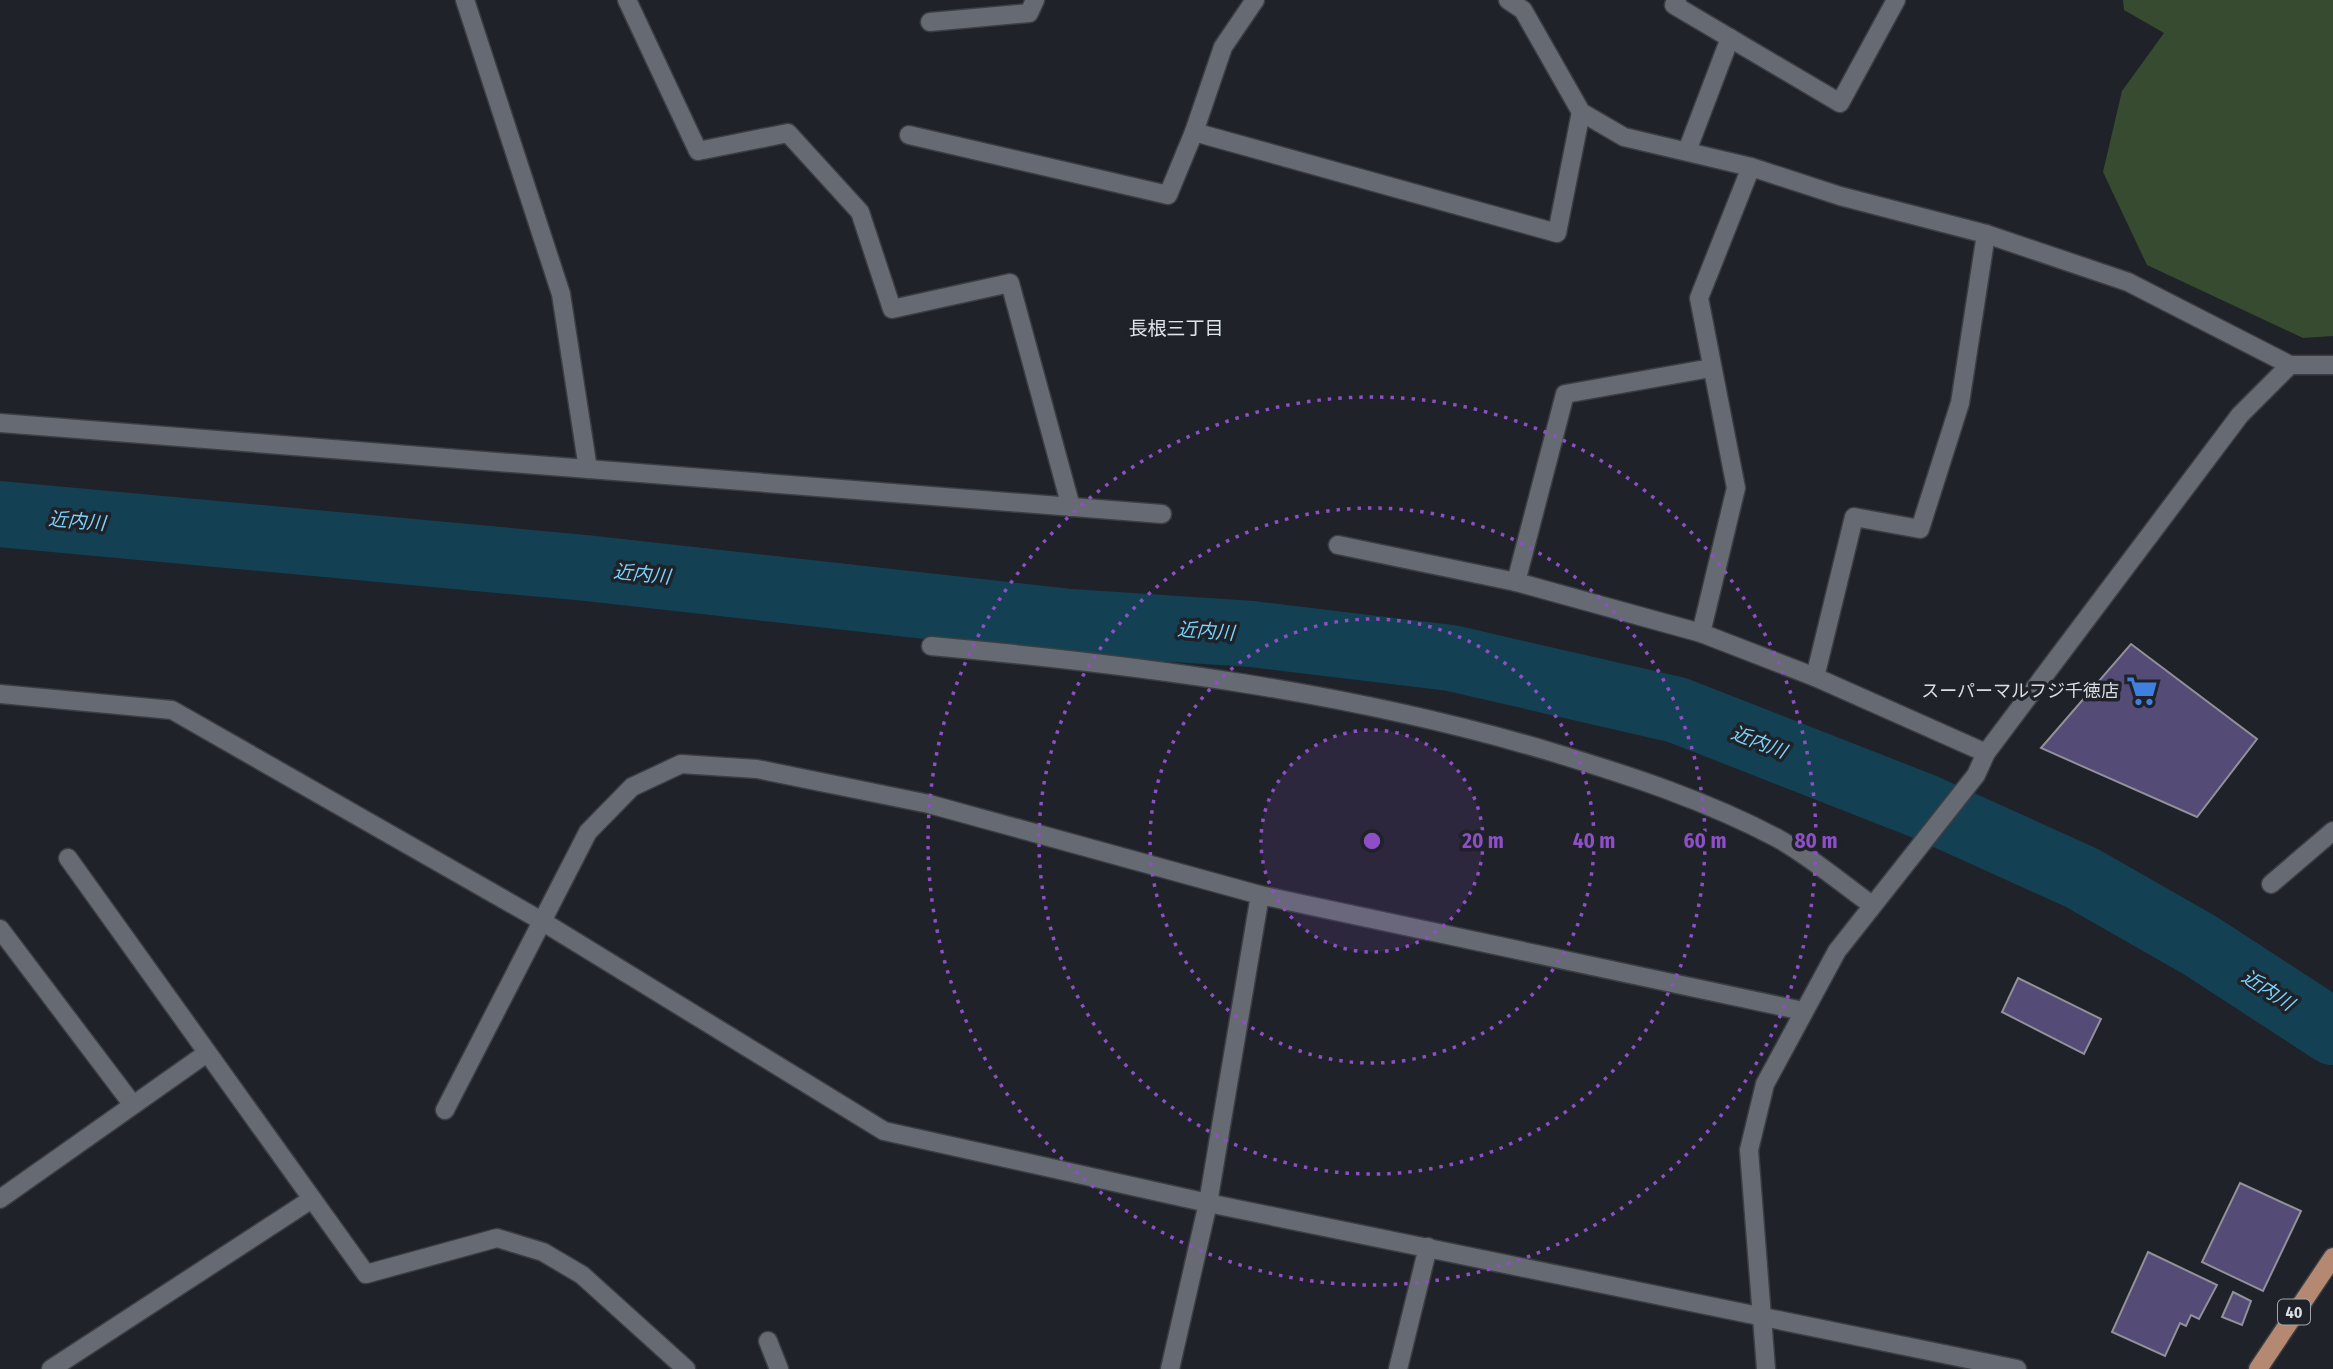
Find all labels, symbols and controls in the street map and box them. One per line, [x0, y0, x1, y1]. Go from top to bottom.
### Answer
district label: 長根三丁目 [1128, 317, 1224, 340]
water label: 近内川 [48, 507, 108, 535]
water label: 近内川 [612, 560, 674, 589]
water label: 近内川 [1177, 618, 1237, 645]
supermarket icon: スーパーマルフジ千徳店 [2125, 674, 2159, 708]
place label: スーパーマルフジ千徳店 [1921, 680, 2119, 702]
water label: 近内川 [1728, 721, 1792, 764]
text: 20 m [1461, 828, 1504, 854]
text: 40 m [1573, 828, 1615, 854]
text: 60 m [1684, 828, 1726, 854]
text: 80 m [1795, 828, 1837, 854]
centre of rings [1360, 829, 1384, 853]
water label: 近内川 [2238, 965, 2300, 1016]
road number: 40 [2278, 1300, 2310, 1324]

